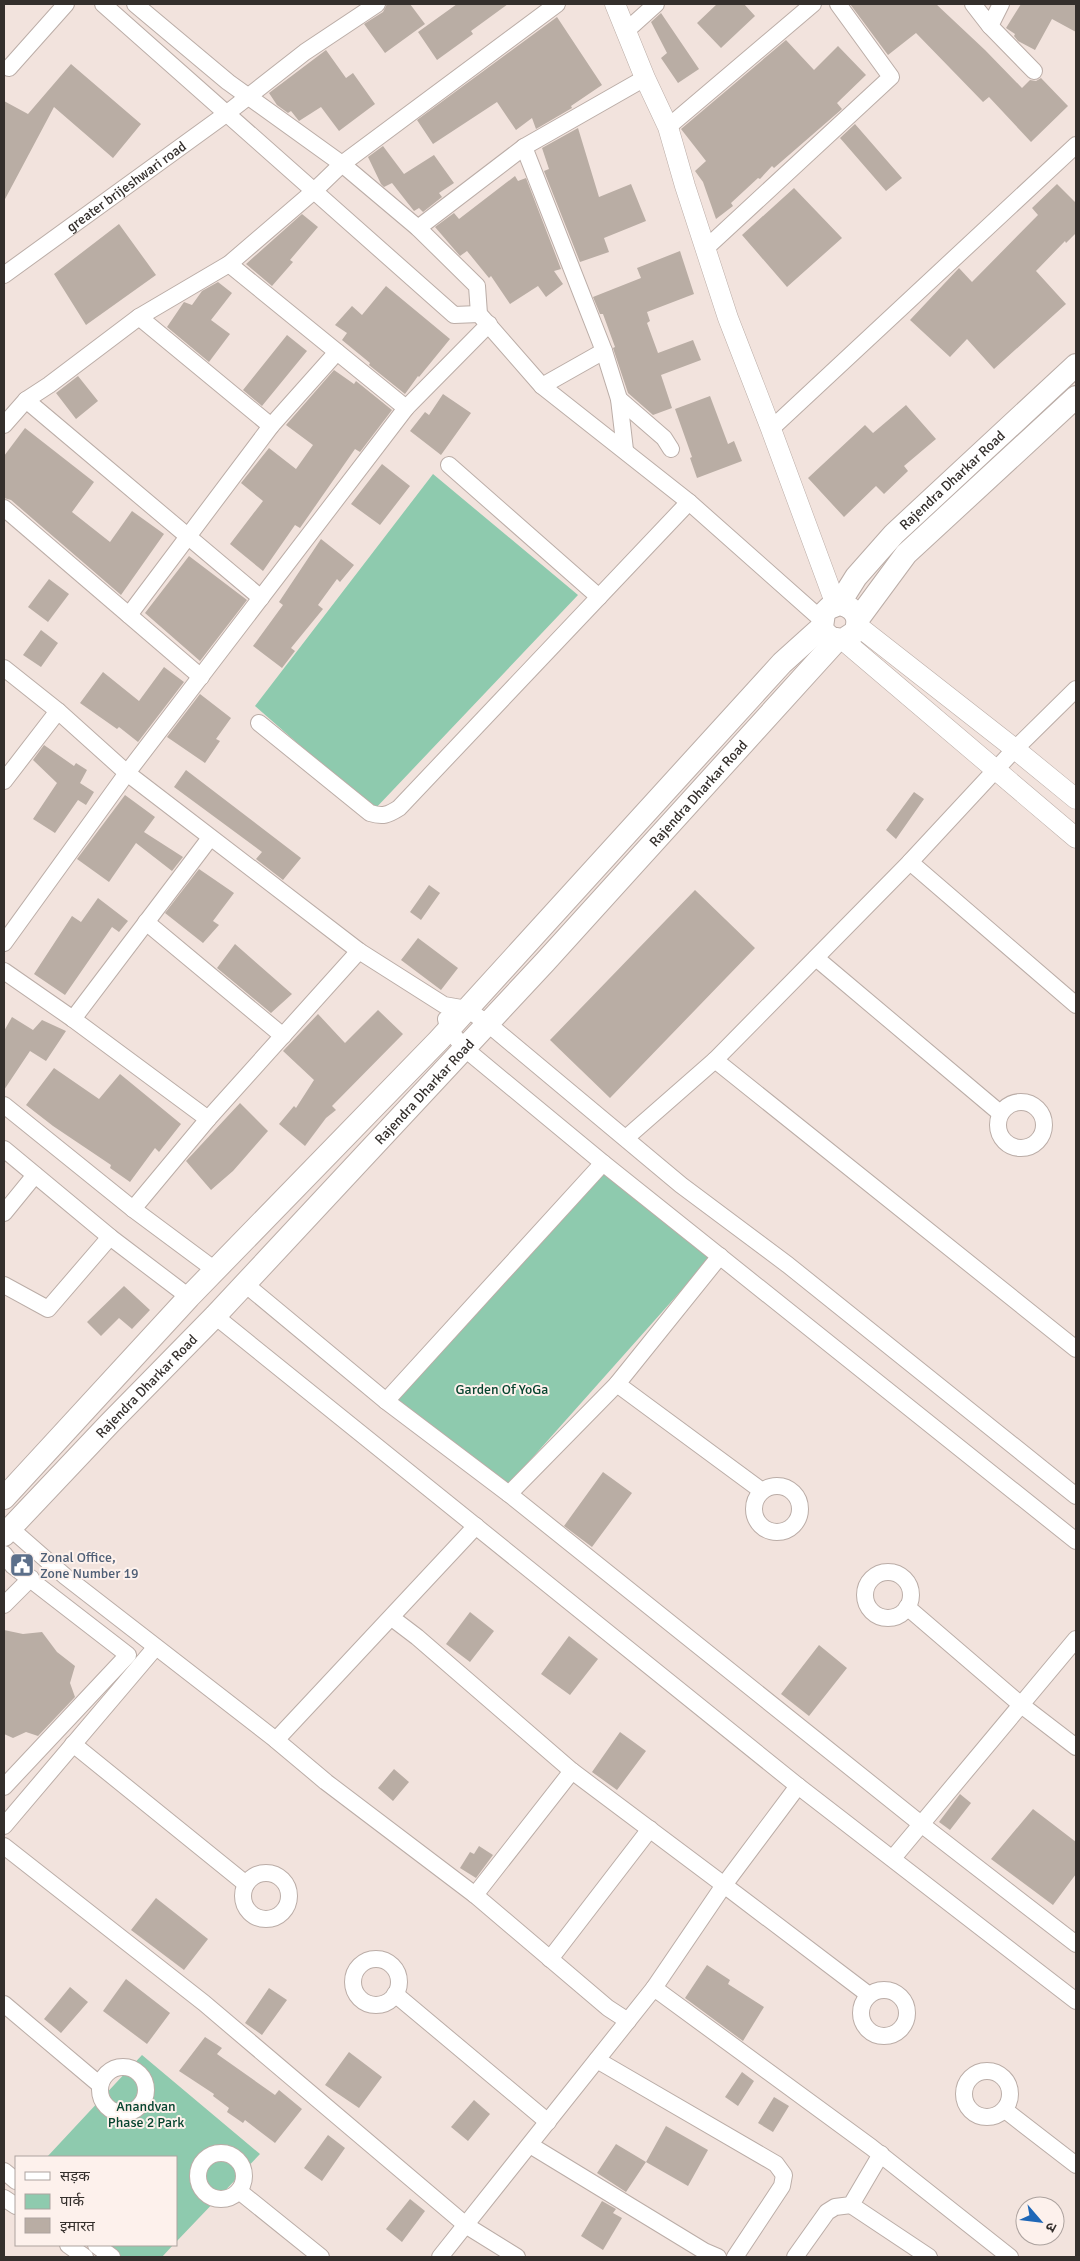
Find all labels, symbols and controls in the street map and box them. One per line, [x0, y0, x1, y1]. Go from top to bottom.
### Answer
street label: greater brijeshwari road [63, 138, 190, 236]
street label: Rajendra Dharkar Road [896, 427, 1009, 534]
street label: Rajendra Dharkar Road [646, 737, 751, 850]
street label: Rajendra Dharkar Road [371, 1036, 478, 1148]
street label: Rajendra Dharkar Road [92, 1331, 201, 1442]
park label: Garden Of YoGa [456, 1381, 548, 1398]
place label: Zonal Office, Zone Number 19 [40, 1549, 139, 1582]
public building icon: Zonal Office, Zone Number 19 [9, 1552, 35, 1578]
park label: Anandvan Phase 2 Park [108, 2098, 184, 2131]
legend [15, 2156, 178, 2246]
text: सड़क [60, 2167, 90, 2185]
text: पार्क [60, 2192, 84, 2210]
north arrow [1015, 2196, 1065, 2246]
text: इमारत [60, 2217, 95, 2235]
text: उ [1041, 2219, 1060, 2235]

